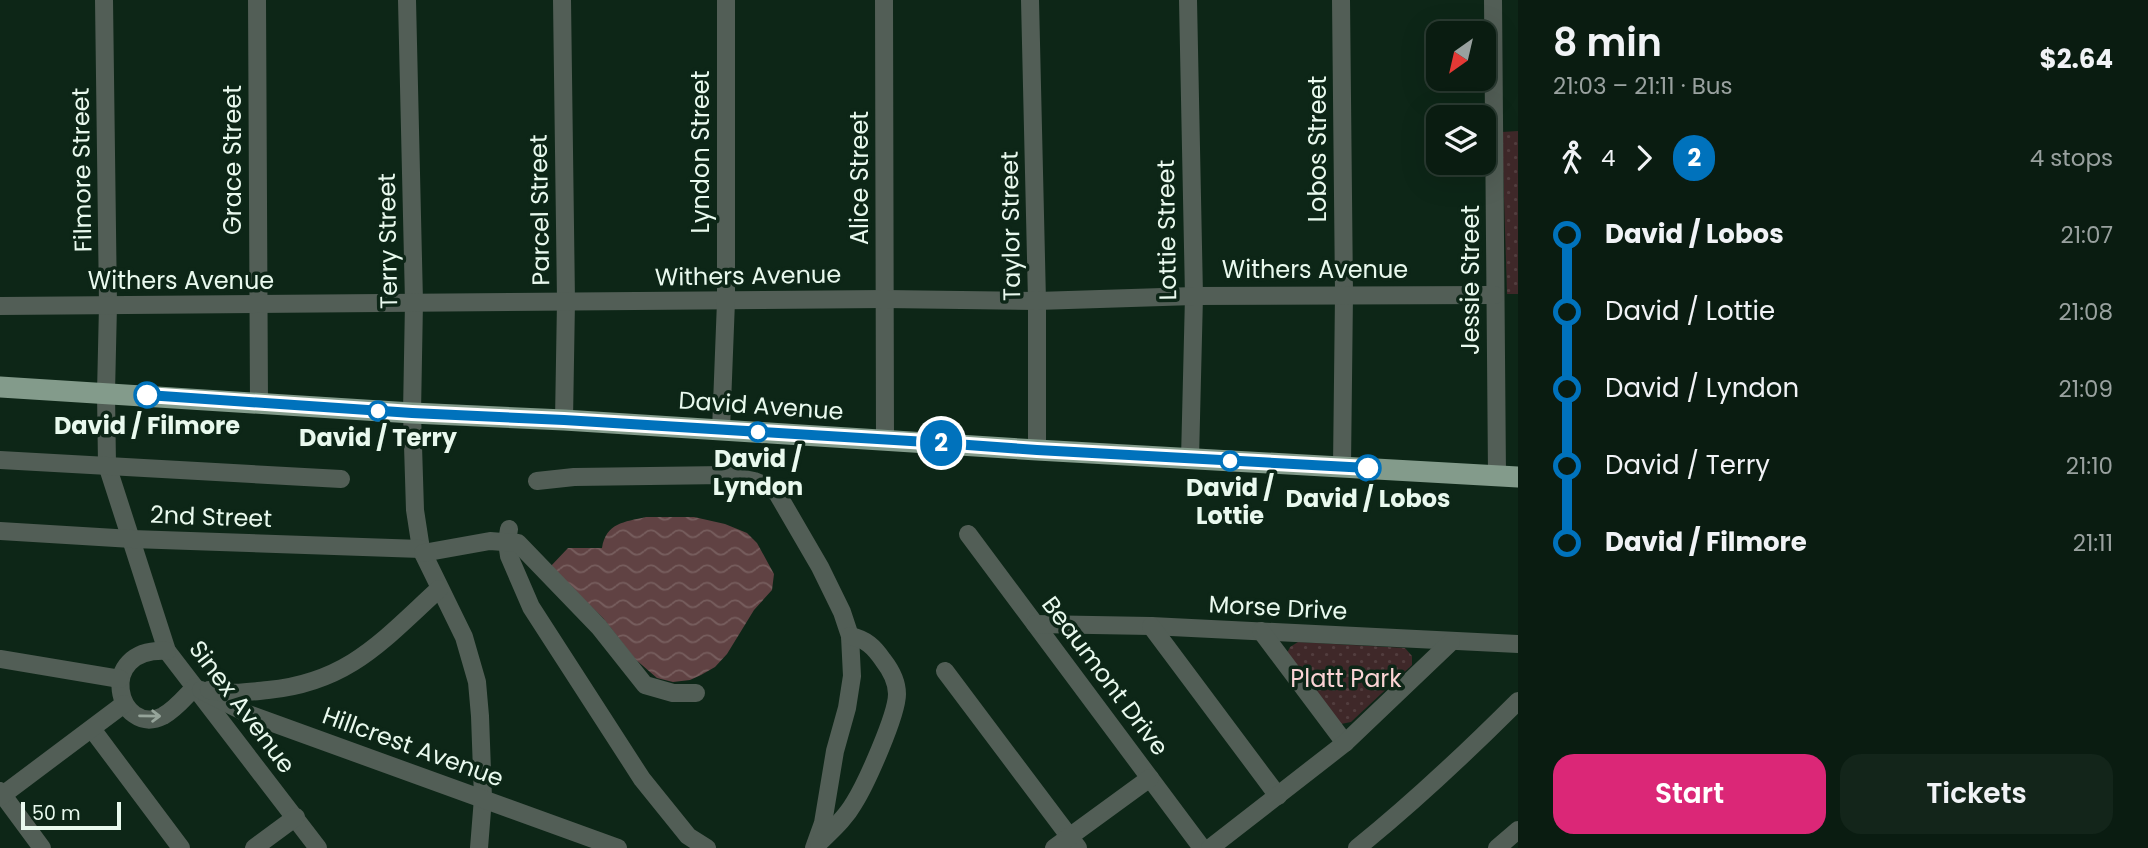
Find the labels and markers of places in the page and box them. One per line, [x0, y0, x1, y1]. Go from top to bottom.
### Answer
marker: David / Filmore [134, 382, 160, 408]
marker: David / Terry [368, 401, 388, 421]
place label: David / Filmore [54, 409, 240, 442]
place label: David / Terry [299, 421, 458, 454]
marker: David / Lyndon [748, 422, 768, 442]
place label: David / Lyndon [713, 442, 803, 503]
marker: David / Lottie [1220, 451, 1240, 471]
marker: David / Lobos [1355, 455, 1381, 481]
place label: David / Lottie [1186, 471, 1274, 532]
place label: David / Lobos [1286, 482, 1450, 515]

